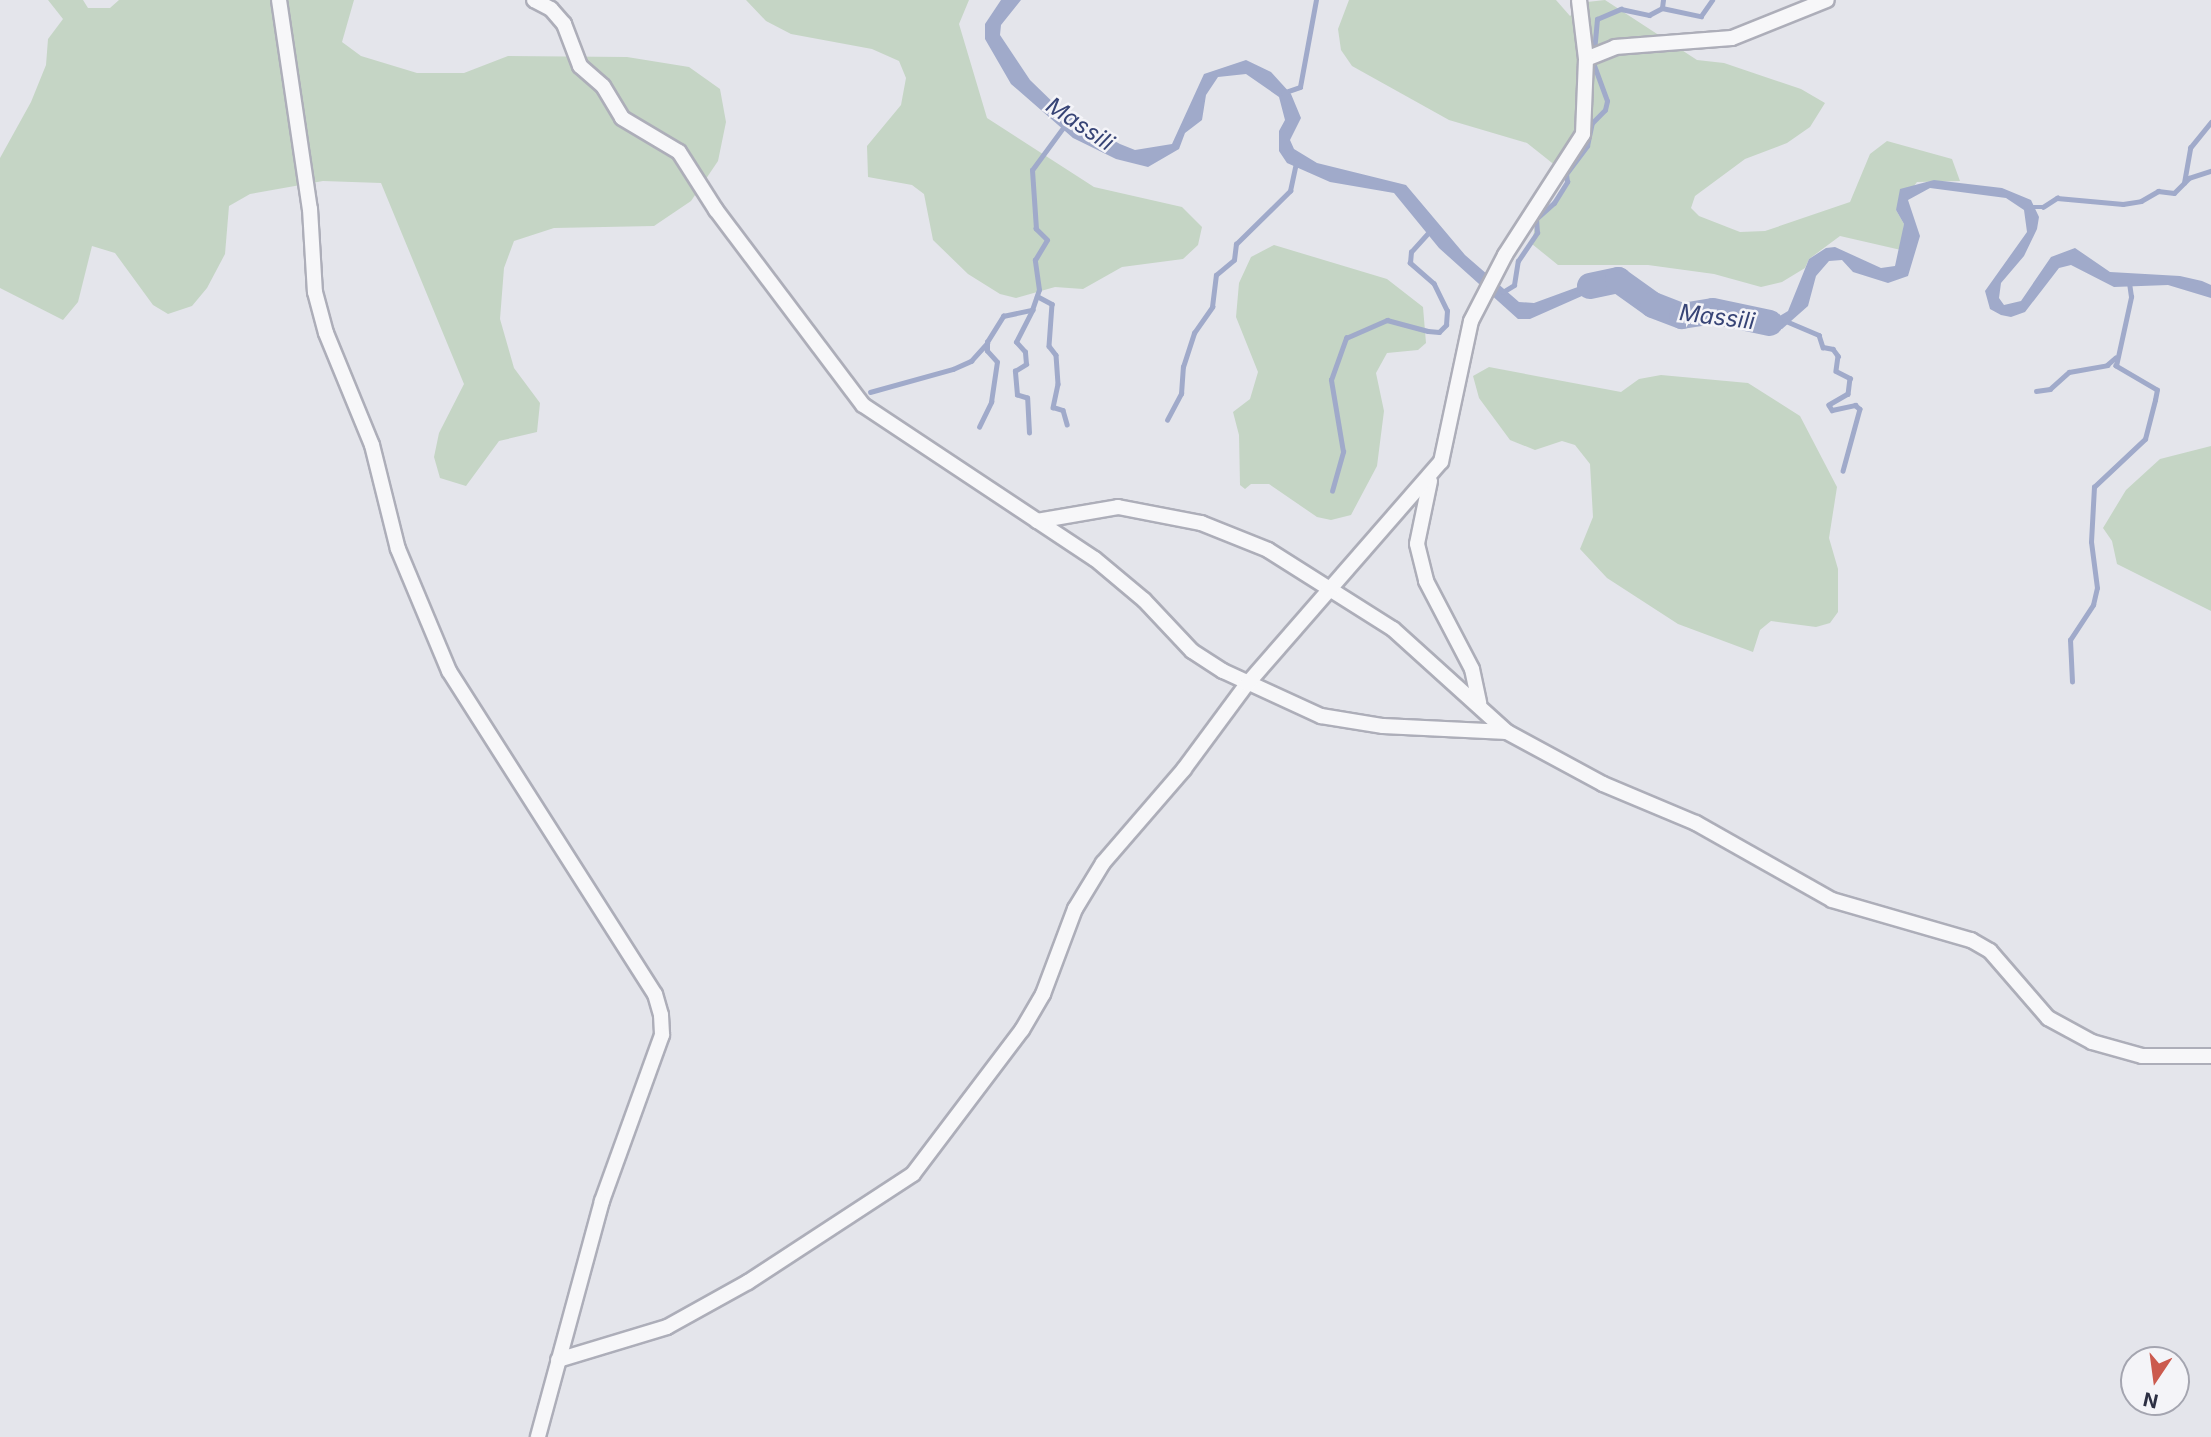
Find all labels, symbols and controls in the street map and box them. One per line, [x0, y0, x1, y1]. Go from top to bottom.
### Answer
water label: Massili [1041, 91, 1119, 157]
water label: Massili [1678, 299, 1756, 335]
north arrow [2120, 1346, 2190, 1416]
text: N [2141, 1387, 2160, 1413]

